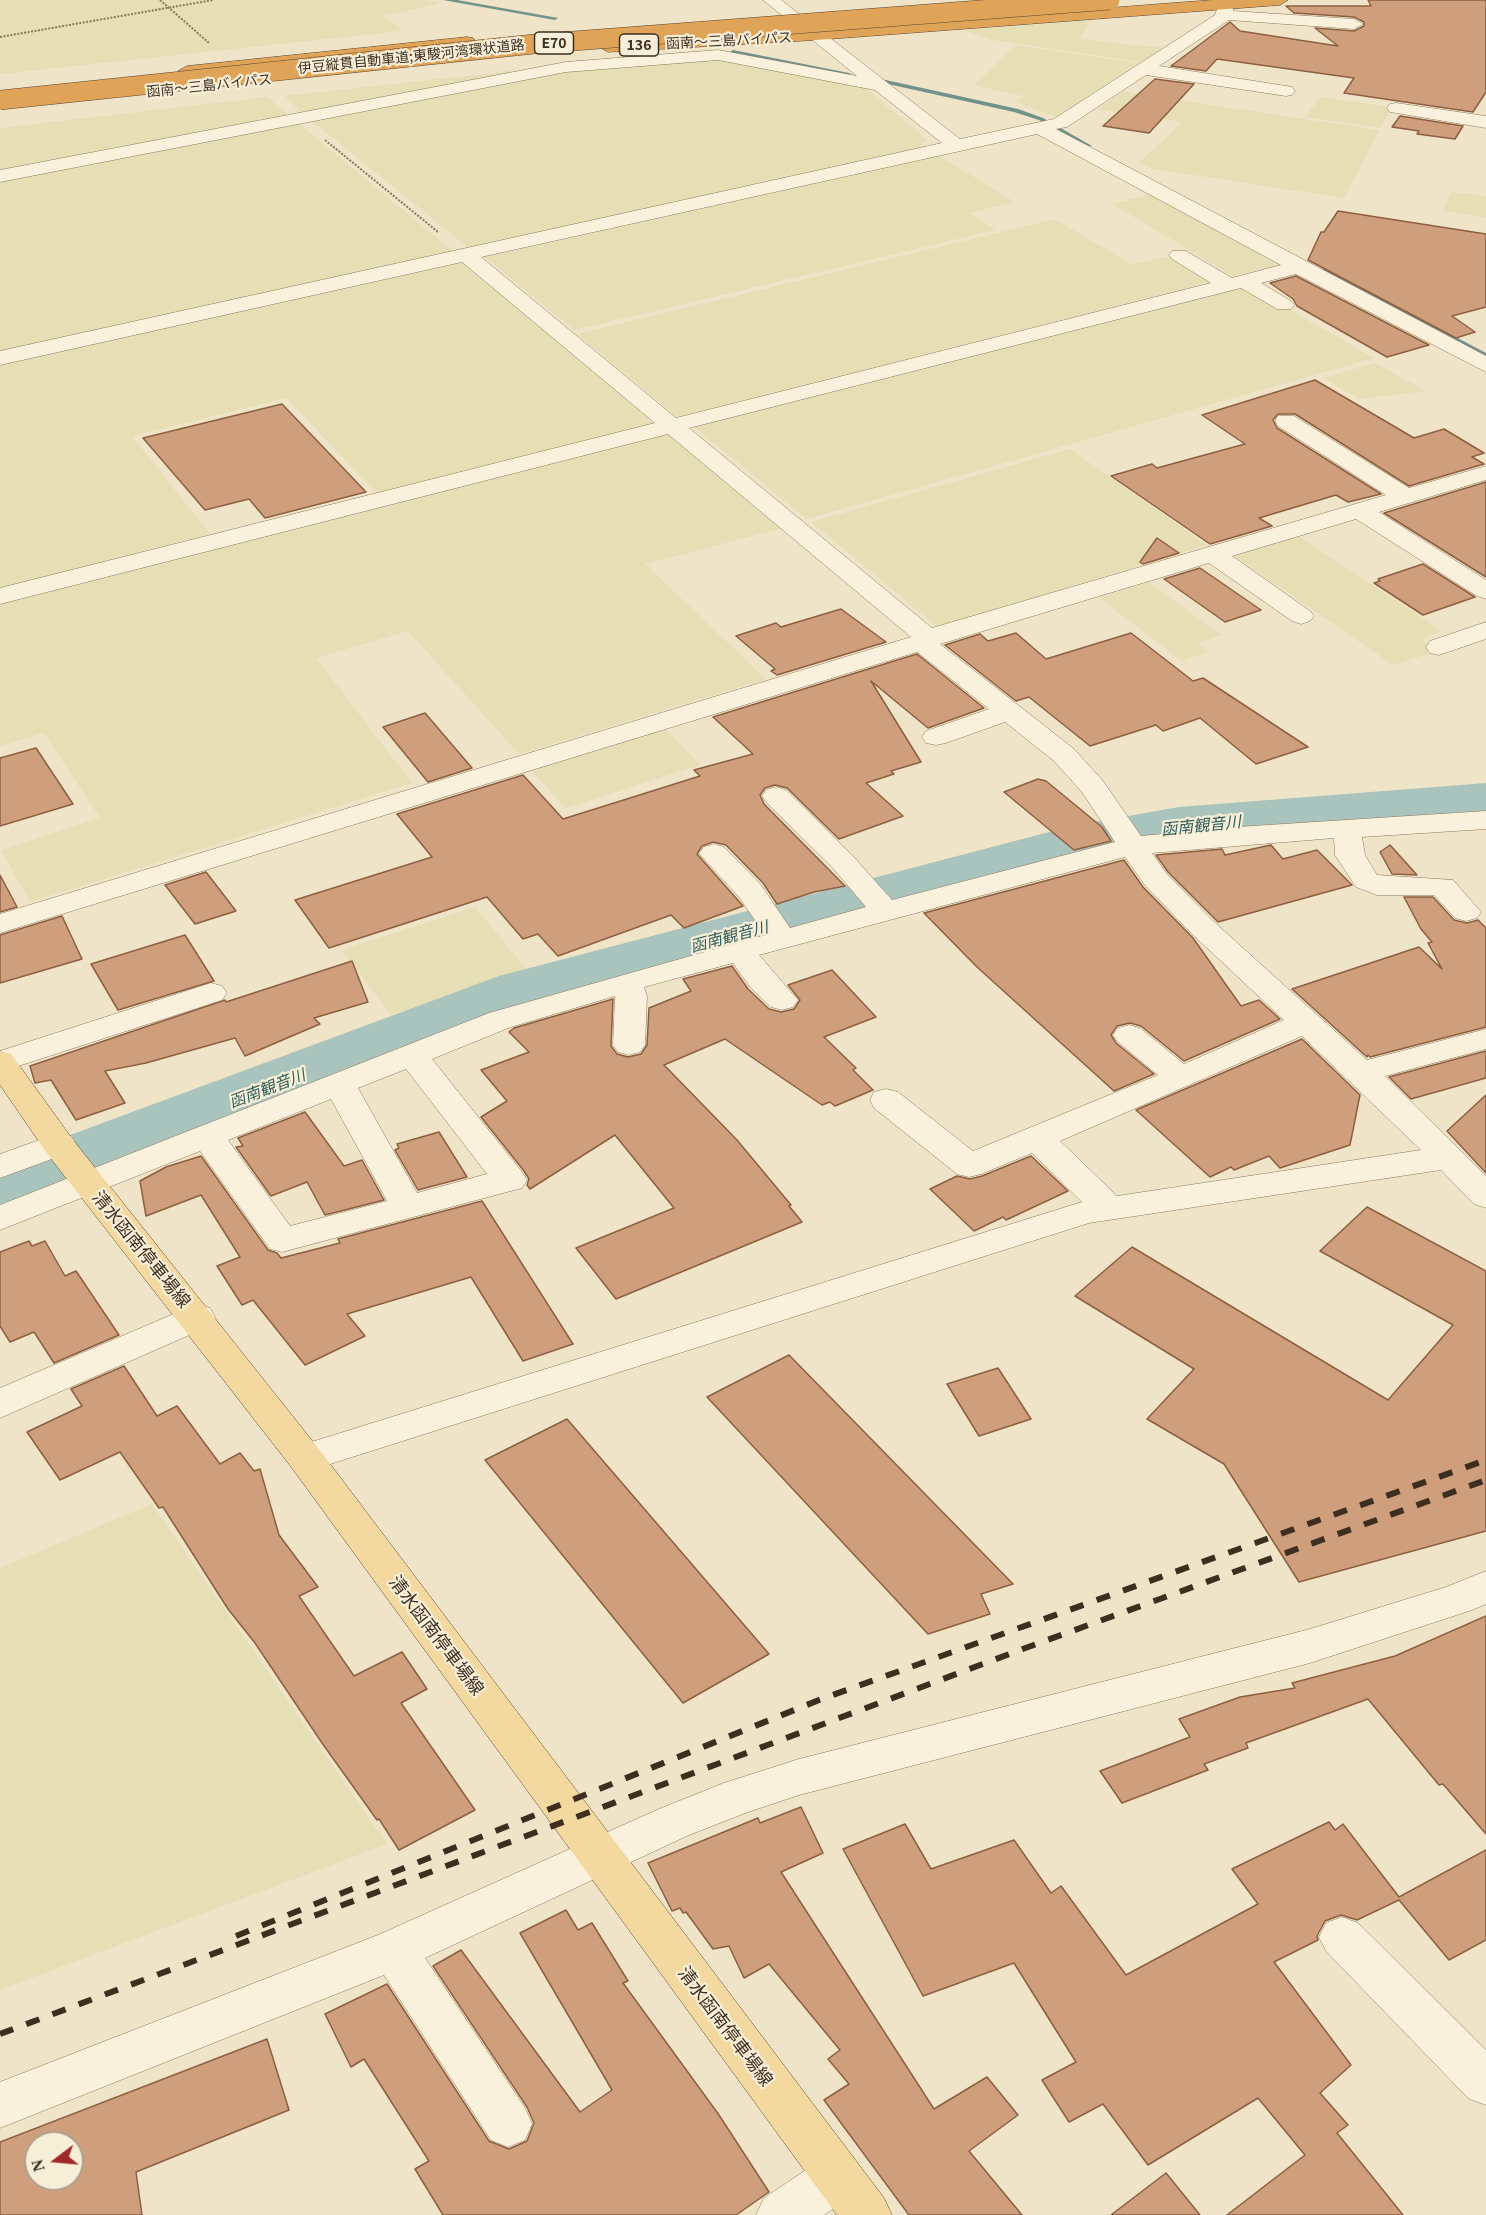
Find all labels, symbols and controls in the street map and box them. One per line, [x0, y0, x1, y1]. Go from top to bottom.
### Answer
street label: 函南～三島バイパス [666, 28, 792, 52]
road number: E70 [534, 32, 574, 54]
road number: 136 [620, 34, 658, 56]
street label: 伊豆縦貫自動車道;東駿河湾環状道路 [297, 36, 525, 76]
street label: 函南～三島バイパス [145, 70, 273, 100]
water label: 函南観音川 [1160, 811, 1242, 839]
water label: 函南観音川 [688, 916, 770, 956]
water label: 函南観音川 [226, 1065, 308, 1111]
street label: 清水函南停車場線 [88, 1186, 196, 1312]
street label: 清水函南停車場線 [385, 1571, 489, 1699]
street label: 清水函南停車場線 [674, 1962, 778, 2090]
north arrow [24, 2131, 84, 2191]
text: N [28, 2158, 48, 2173]

